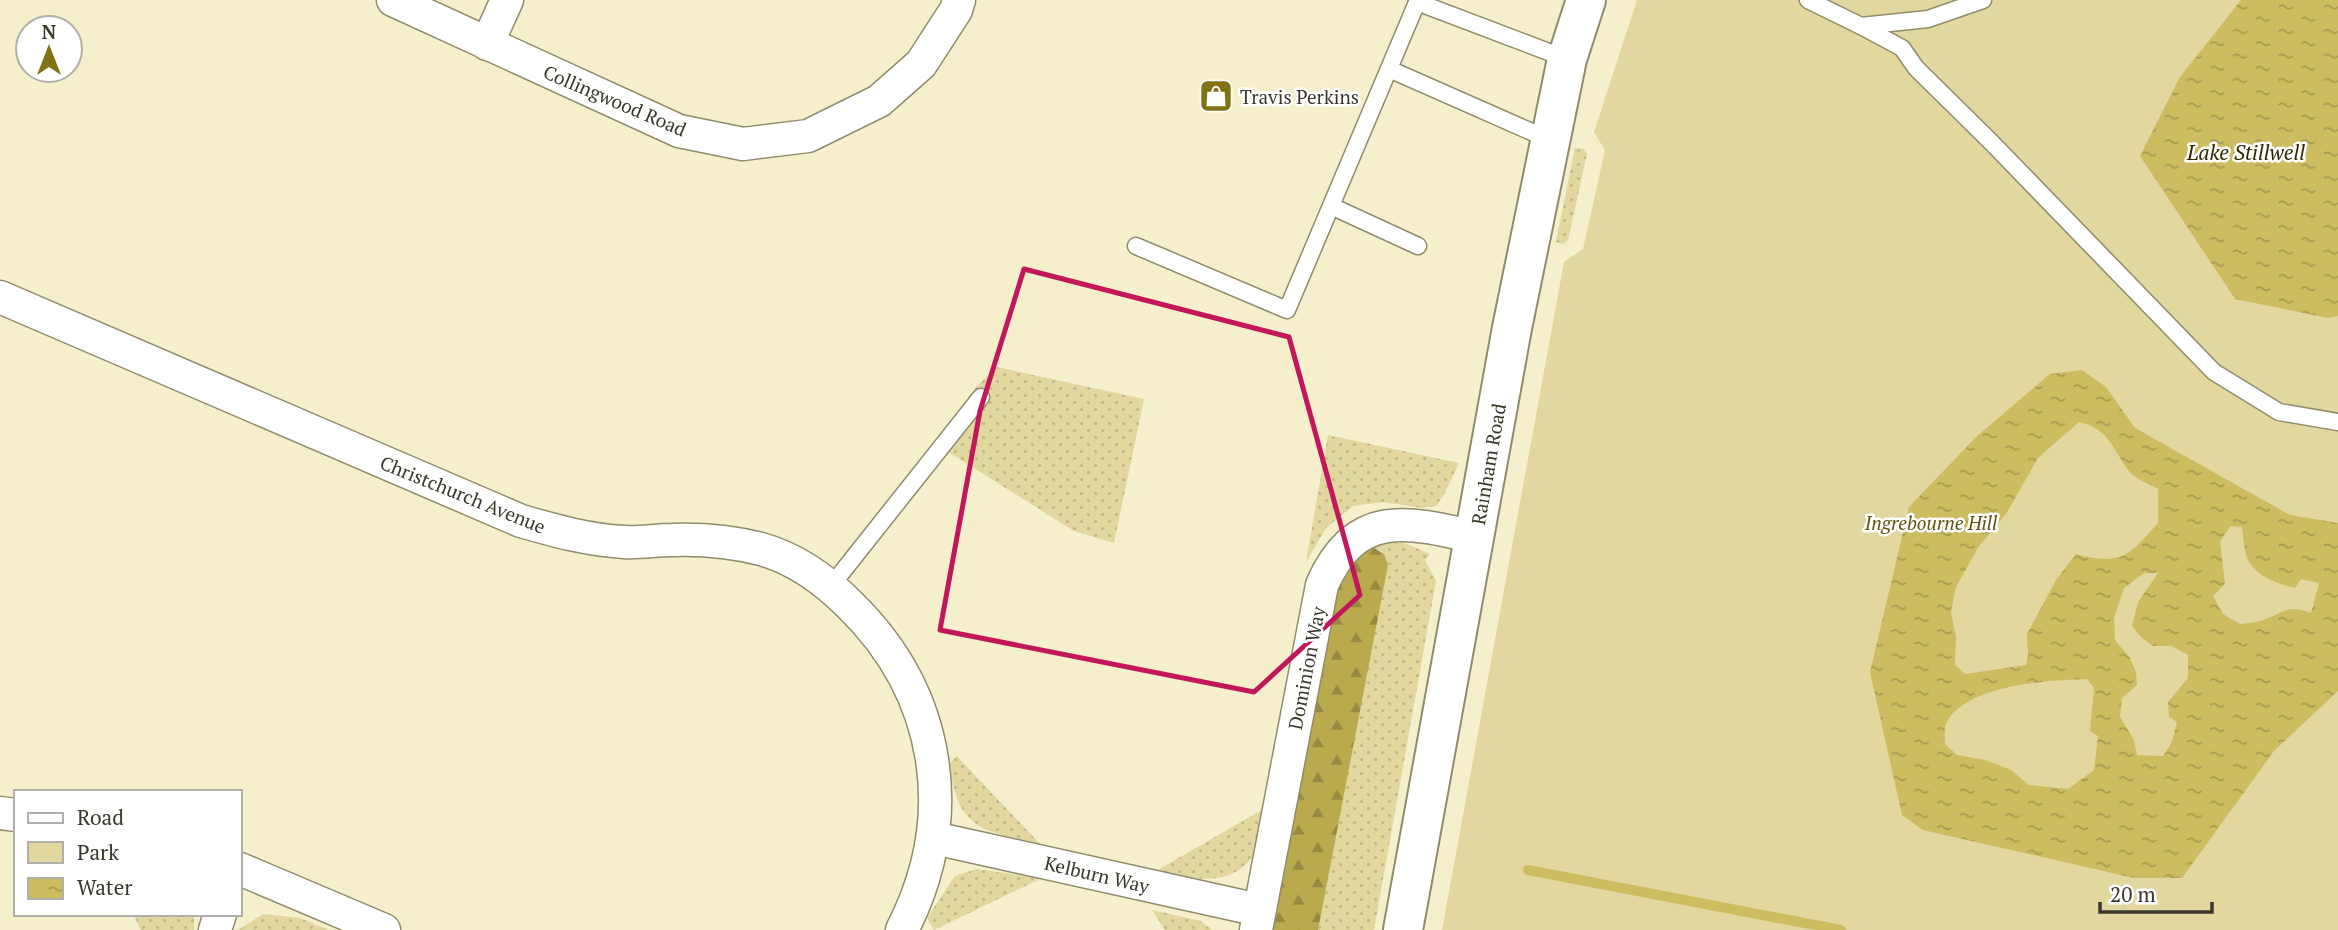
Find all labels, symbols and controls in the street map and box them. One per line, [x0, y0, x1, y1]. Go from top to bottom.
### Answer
north arrow [14, 14, 84, 84]
text: N [42, 19, 57, 44]
street label: Collingwood Road [540, 59, 691, 142]
shop icon: Travis Perkins [1197, 77, 1235, 115]
place label: Travis Perkins [1240, 84, 1359, 109]
water label: Lake Stillwell [2186, 138, 2305, 166]
street label: Rainham Road [1465, 401, 1511, 527]
street label: Christchurch Avenue [377, 449, 549, 539]
park label: Ingrebourne Hill [1864, 510, 1998, 535]
street label: Dominion Way [1282, 604, 1330, 732]
legend [14, 790, 242, 916]
text: Road [77, 803, 124, 831]
text: Park [77, 838, 119, 866]
street label: Kelburn Way [1042, 850, 1152, 898]
scale bar [2100, 870, 2212, 914]
text: Water [77, 873, 132, 901]
text: 20 m [2110, 880, 2156, 908]

